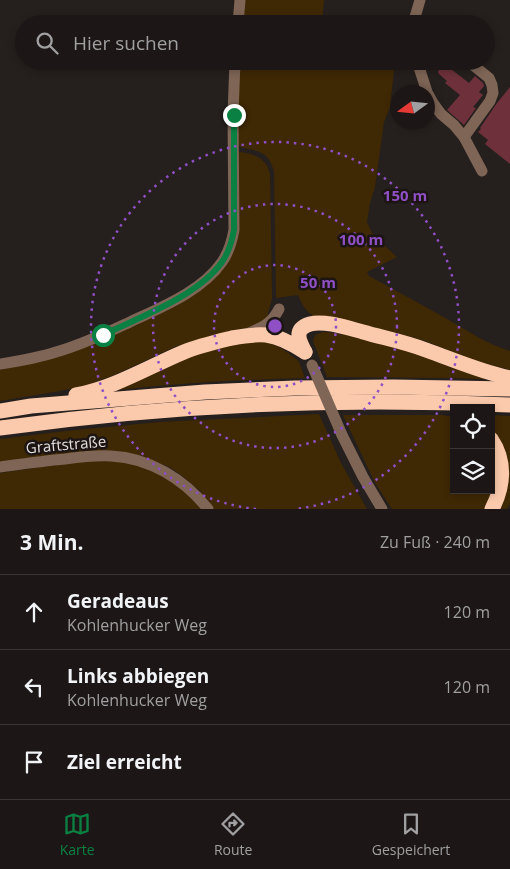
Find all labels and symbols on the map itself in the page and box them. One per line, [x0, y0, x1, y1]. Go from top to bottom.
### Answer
north arrow [390, 85, 435, 130]
route end [223, 104, 246, 127]
text: 150 m [383, 185, 427, 205]
text: 100 m [339, 229, 383, 249]
text: 50 m [300, 272, 336, 292]
centre of rings [266, 317, 284, 335]
route start [92, 324, 115, 347]
street label: Graftstraße [25, 431, 107, 457]

